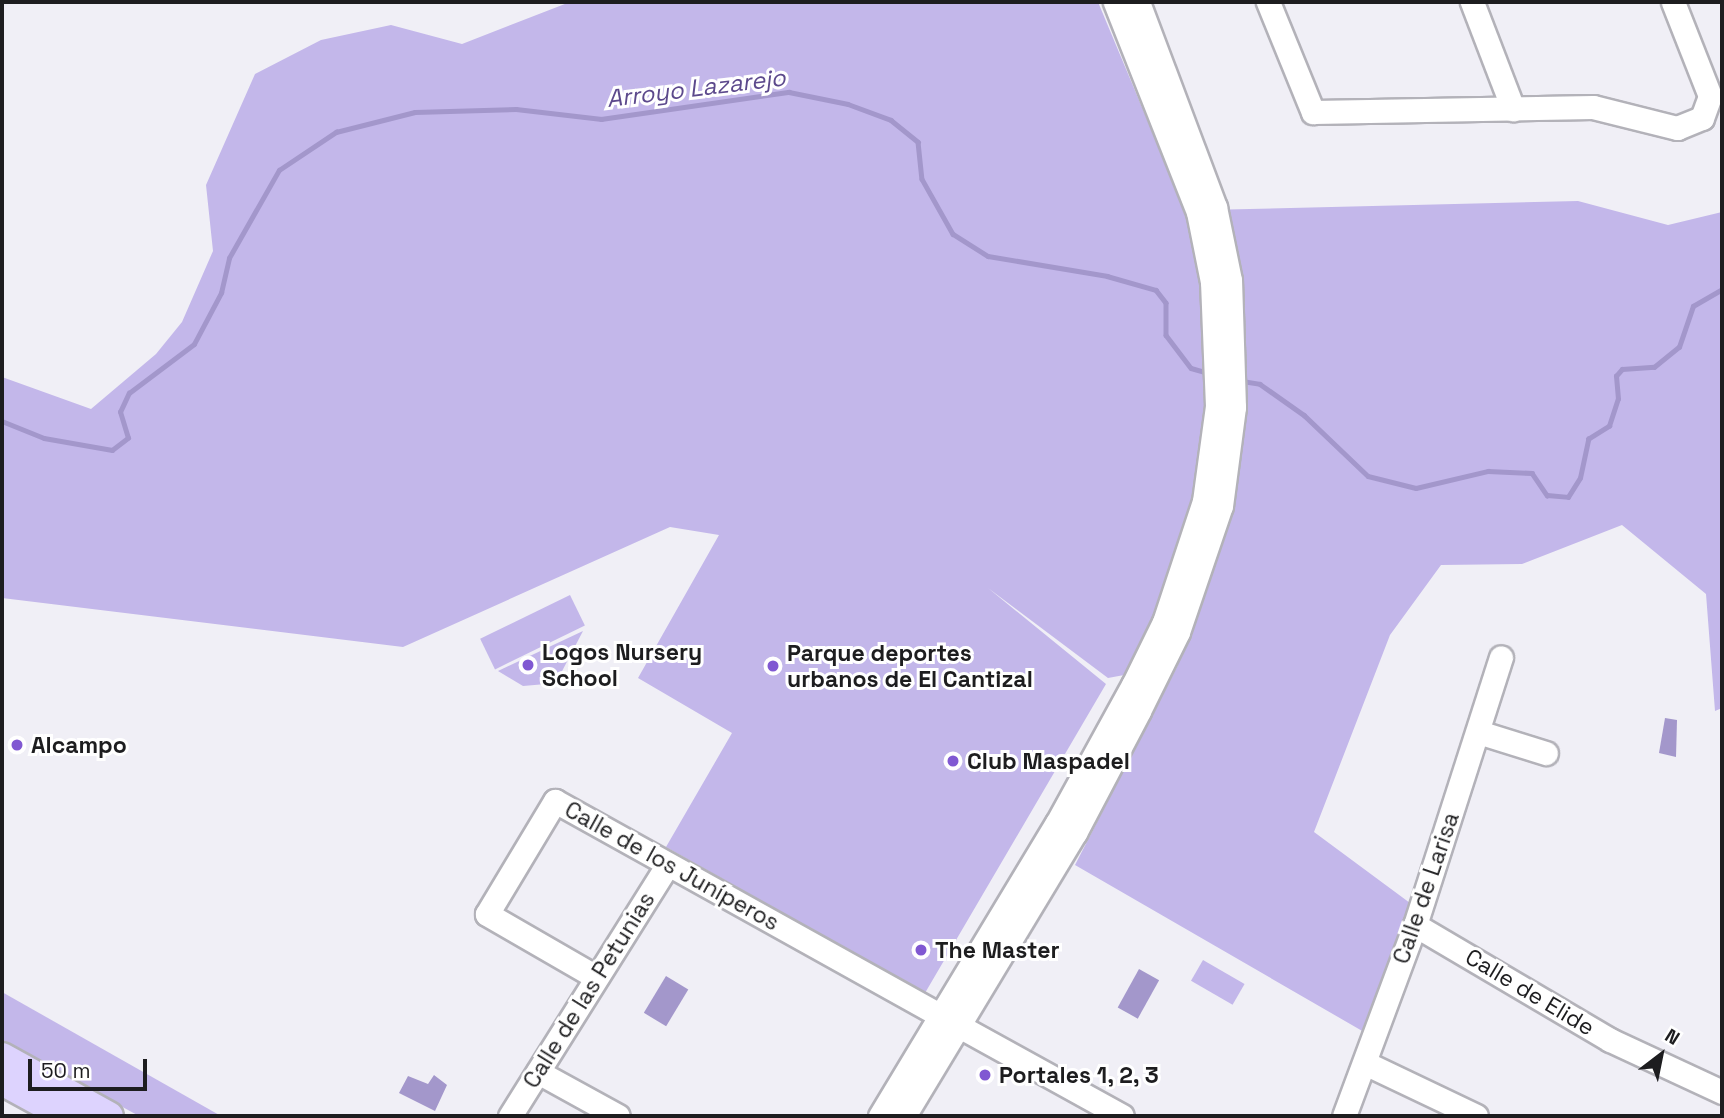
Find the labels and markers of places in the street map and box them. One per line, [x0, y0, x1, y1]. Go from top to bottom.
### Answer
place label: Logos Nursery School [542, 638, 702, 692]
place label: Parque deportes urbanos de El Cantizal [787, 639, 1033, 693]
marker: Logos Nursery School [520, 657, 536, 673]
marker: Parque deportes urbanos de El Cantizal [765, 658, 781, 674]
place label: Alcampo [31, 731, 127, 759]
marker: Alcampo [9, 737, 25, 753]
place label: Club Maspadel [967, 747, 1130, 775]
marker: Club Maspadel [945, 753, 961, 769]
place label: The Master [935, 936, 1060, 964]
marker: The Master [913, 942, 929, 958]
place label: Portales 1, 2, 3 [999, 1061, 1160, 1089]
marker: Portales 1, 2, 3 [977, 1067, 993, 1083]

